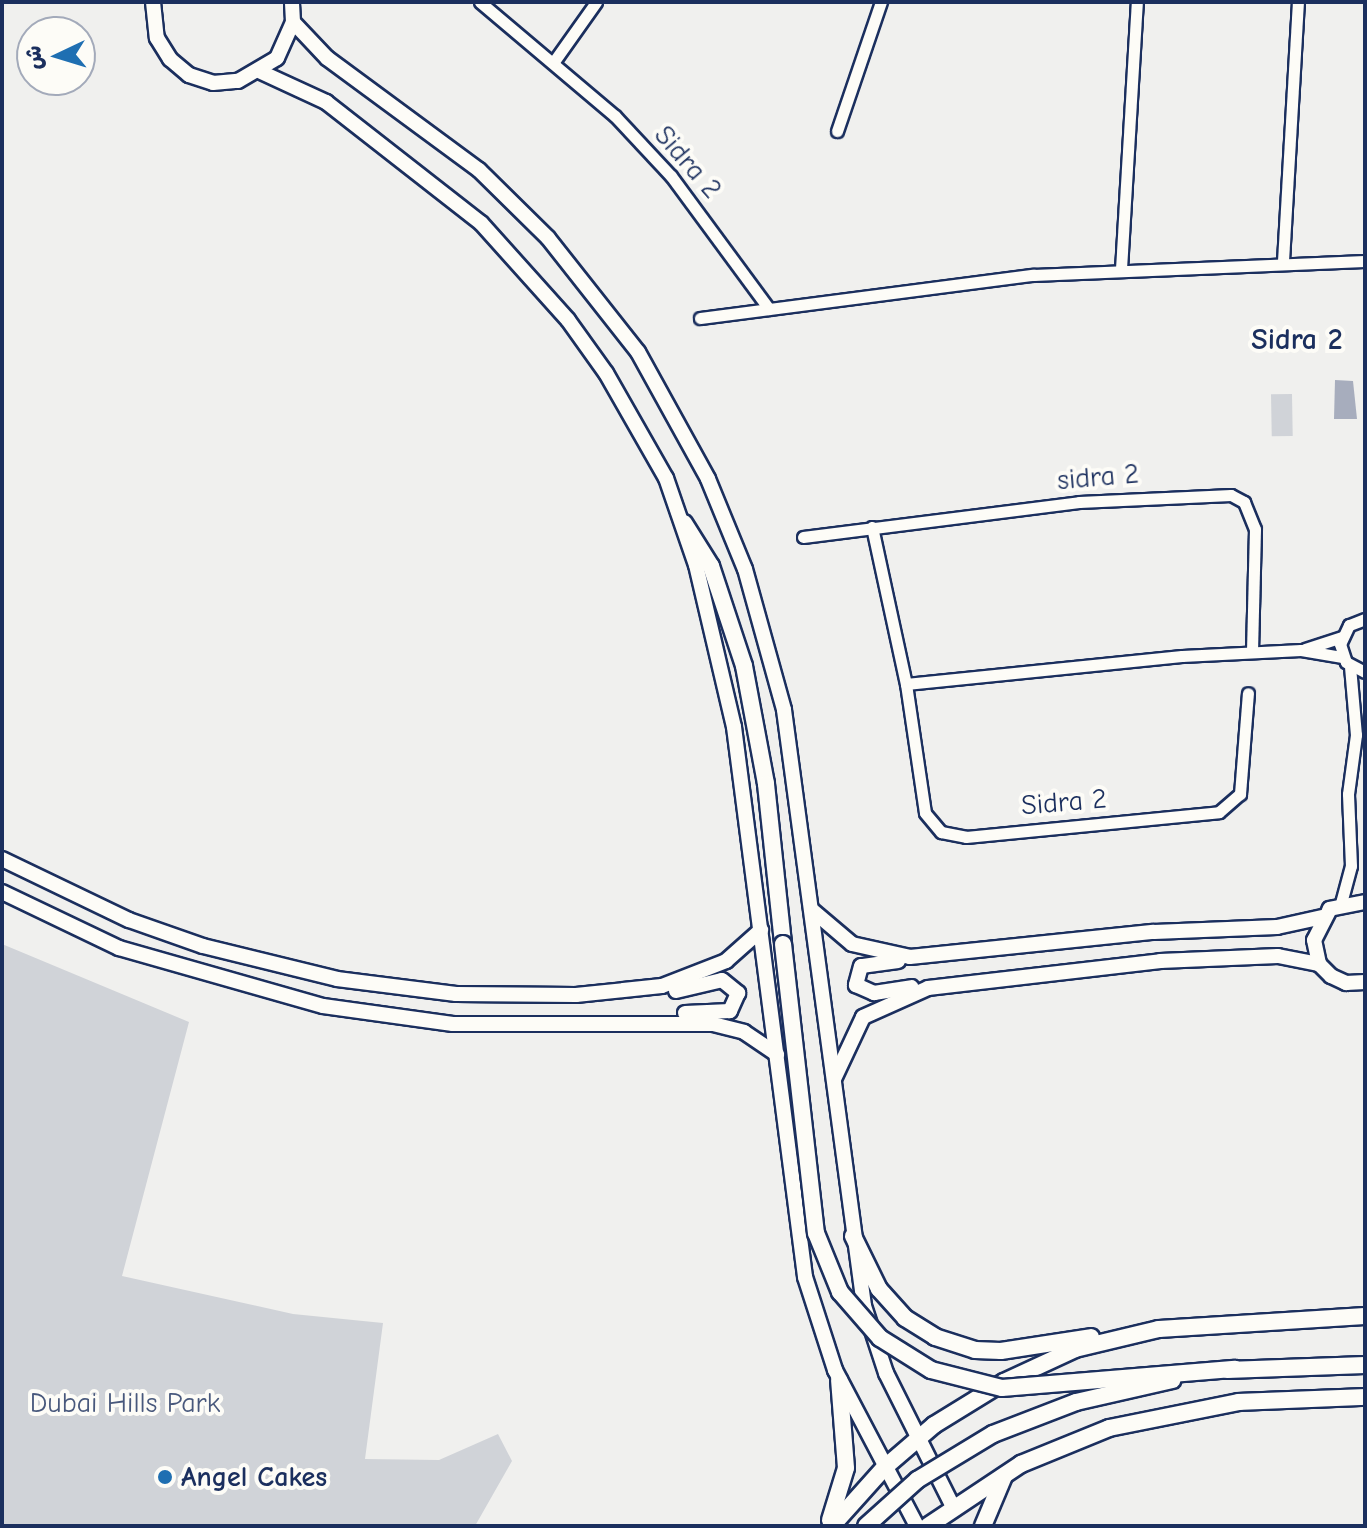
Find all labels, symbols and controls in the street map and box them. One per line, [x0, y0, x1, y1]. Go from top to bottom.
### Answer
north arrow [16, 16, 96, 96]
text: ش [20, 45, 48, 71]
street label: Sidra 2 [647, 119, 729, 205]
district label: Sidra 2 [1251, 322, 1343, 358]
street label: sidra 2 [1056, 457, 1140, 497]
street label: Sidra 2 [1020, 782, 1108, 822]
park label: Dubai Hills Park [30, 1386, 220, 1420]
place label: Angel Cakes [181, 1460, 327, 1494]
marker: Angel Cakes [156, 1468, 174, 1486]

